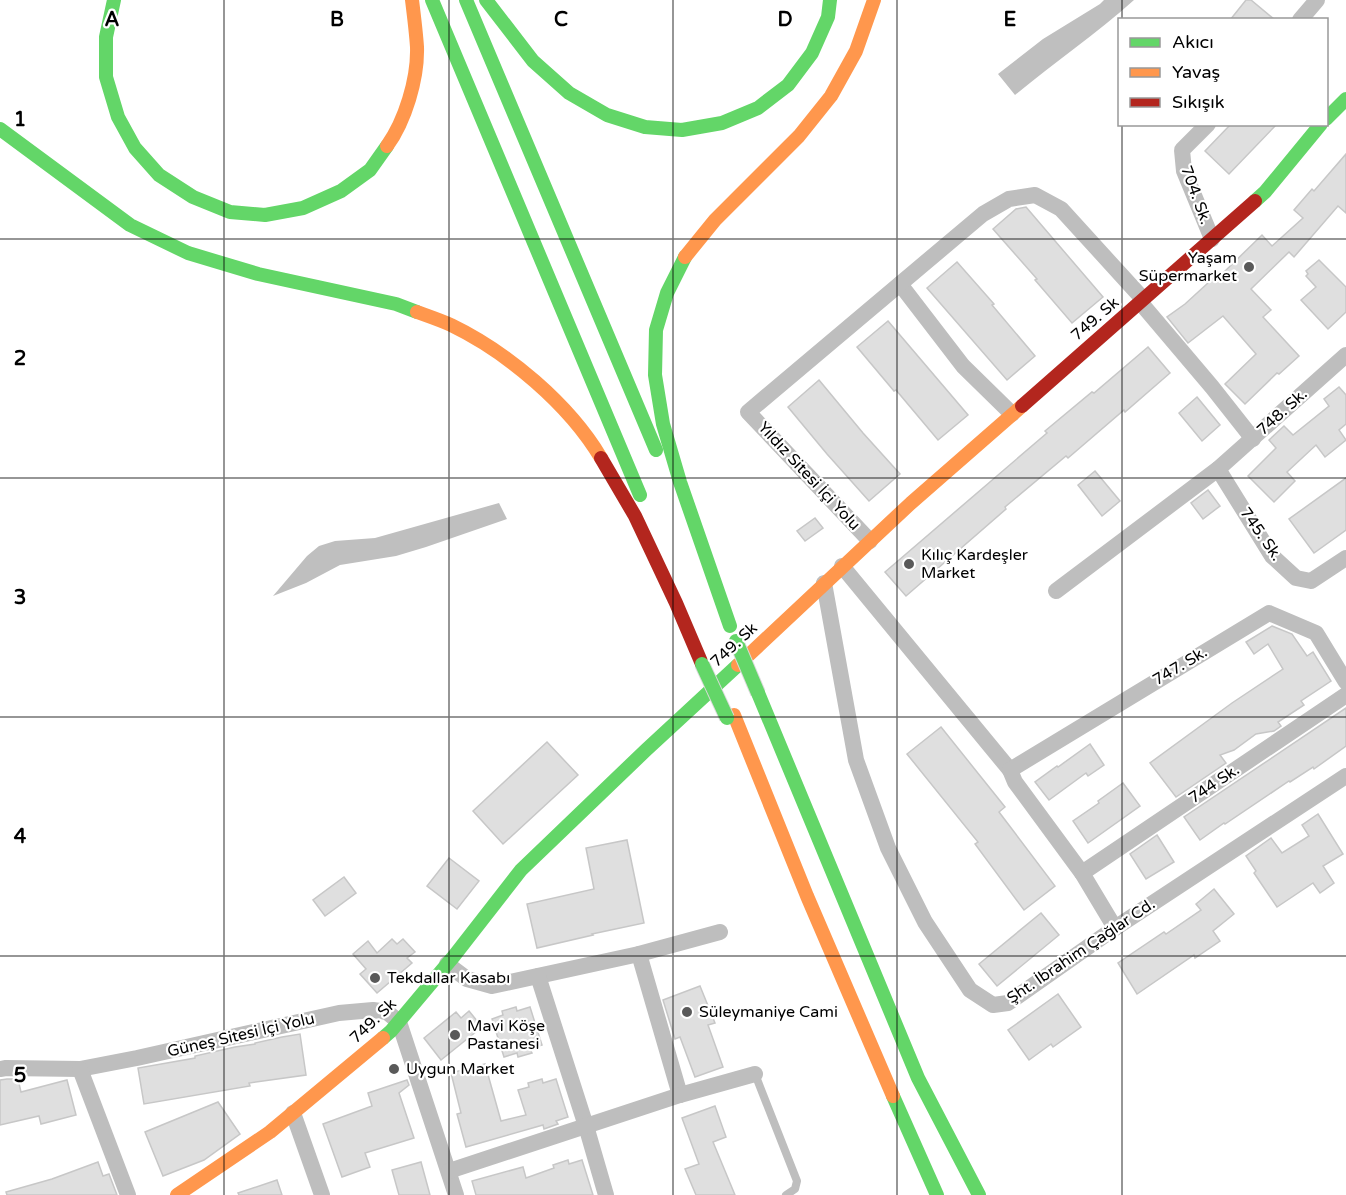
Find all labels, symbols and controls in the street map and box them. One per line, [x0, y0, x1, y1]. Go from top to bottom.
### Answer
text: A [105, 8, 120, 32]
text: B [330, 8, 344, 32]
text: C [554, 8, 568, 32]
text: D [777, 8, 793, 32]
text: E [1004, 8, 1017, 32]
legend [1118, 18, 1328, 126]
text: Akıcı [1172, 31, 1214, 53]
text: Yavaş [1172, 61, 1220, 83]
text: Sıkışık [1172, 91, 1225, 113]
text: 1 [14, 108, 26, 132]
street label: 704. Sk. [1176, 163, 1216, 227]
place label: Yaşam Süpermarket [1139, 248, 1237, 286]
marker: Yaşam Süpermarket [1242, 260, 1256, 274]
street label: 749. Sk [1067, 293, 1123, 345]
text: 2 [14, 347, 26, 371]
street label: 748. Sk. [1253, 384, 1311, 440]
street label: Yıldız Sitesi İçi Yolu [753, 417, 865, 535]
street label: 745. Sk. [1235, 503, 1287, 565]
place label: Kılıç Kardeşler Market [921, 545, 1029, 583]
marker: Kılıç Kardeşler Market [902, 557, 916, 571]
text: 3 [14, 586, 26, 610]
street label: 749. Sk [706, 618, 762, 672]
street label: 747. Sk. [1149, 642, 1211, 690]
street label: 744 Sk. [1185, 760, 1243, 808]
text: 4 [14, 825, 27, 849]
street label: Şht. İbrahim Çağlar Cd. [1003, 894, 1159, 1008]
place label: Tekdallar Kasabı [387, 968, 510, 988]
marker: Tekdallar Kasabı [368, 971, 382, 985]
street label: 749. Sk [346, 994, 401, 1048]
place label: Süleymaniye Cami [699, 1002, 838, 1022]
marker: Süleymaniye Cami [680, 1005, 694, 1019]
street label: Güneş Sitesi İçi Yolu [165, 1008, 317, 1062]
place label: Mavi Köşe Pastanesi [467, 1016, 545, 1054]
marker: Mavi Köşe Pastanesi [448, 1028, 462, 1042]
place label: Uygun Market [406, 1059, 515, 1079]
marker: Uygun Market [387, 1062, 401, 1076]
text: 5 [14, 1064, 26, 1088]

